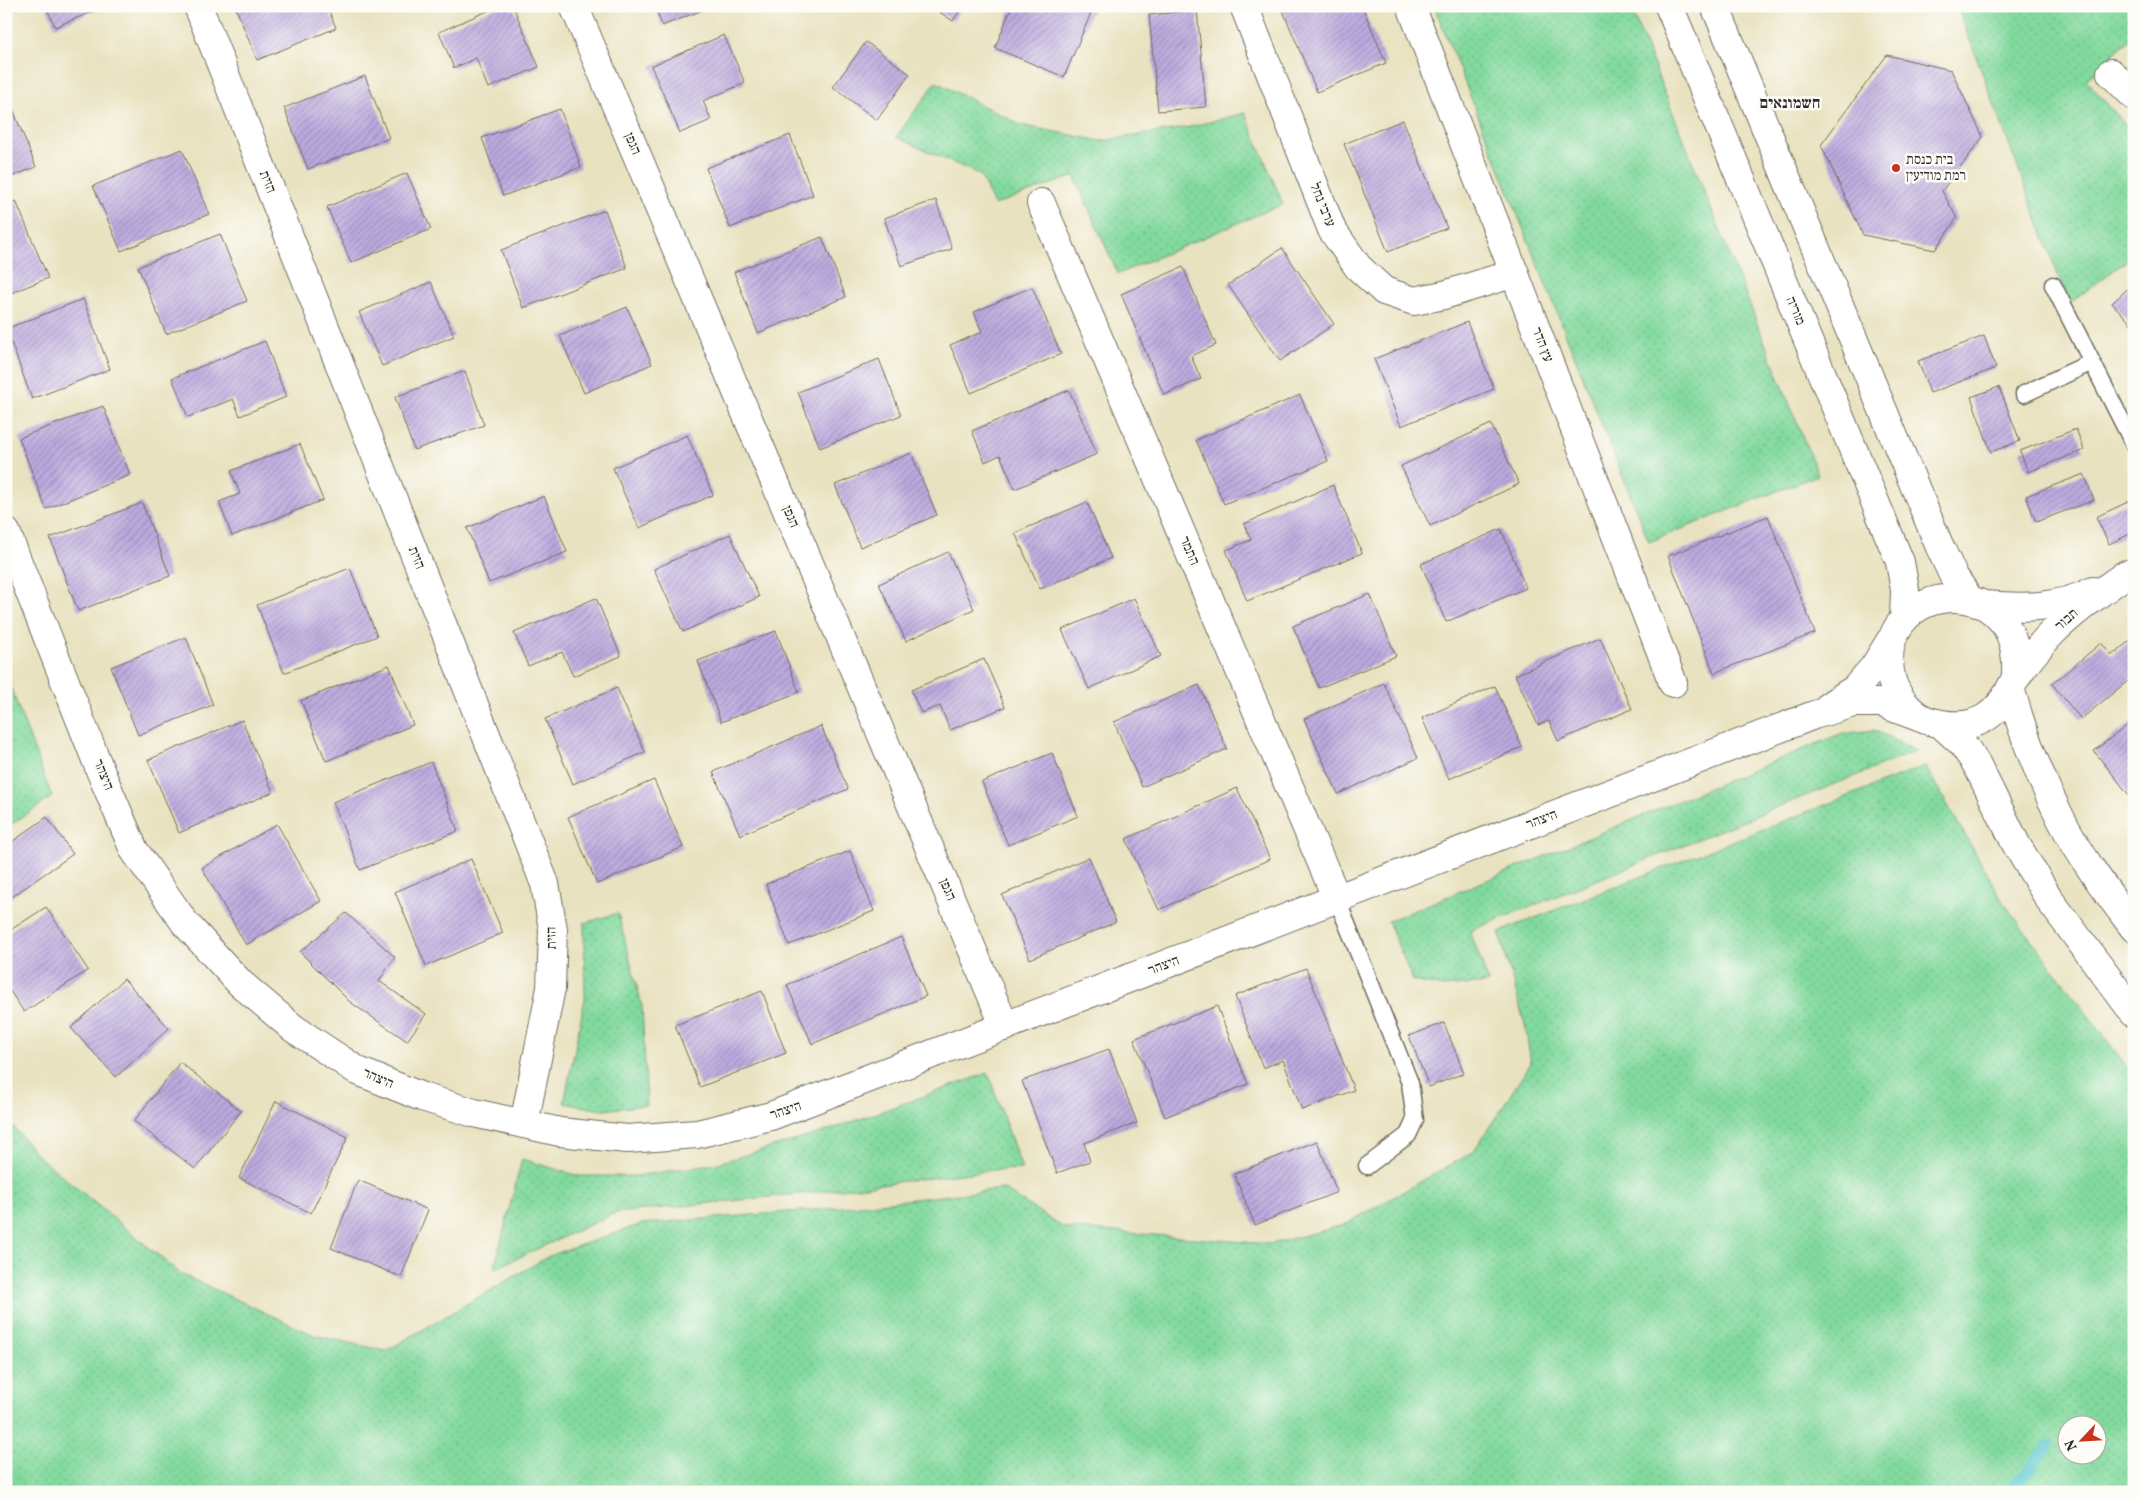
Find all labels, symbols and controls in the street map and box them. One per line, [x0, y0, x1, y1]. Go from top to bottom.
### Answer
district label: חשמונאים [1760, 93, 1820, 115]
street label: הגפן [619, 130, 645, 158]
place label: בית כנסת רמת מודיעין [1906, 151, 1966, 186]
marker: בית כנסת רמת מודיעין [1890, 162, 1902, 174]
street label: הזית [254, 168, 280, 196]
street label: ערבי נחל [1305, 180, 1340, 230]
street label: מוריה [1781, 294, 1809, 328]
street label: עץ הדר [1527, 325, 1557, 365]
street label: הגפן [777, 503, 803, 531]
street label: התמר [1174, 534, 1204, 568]
street label: הזית [403, 544, 429, 572]
street label: תבור [2051, 605, 2083, 635]
street label: היצהר [88, 757, 118, 793]
street label: היצהר [1524, 805, 1560, 835]
street label: הגפן [934, 876, 960, 904]
street label: הזית [542, 927, 562, 949]
street label: היצהר [1146, 951, 1182, 981]
street label: היצהר [360, 1064, 396, 1094]
street label: היצהר [768, 1097, 804, 1125]
north arrow [2058, 1416, 2108, 1466]
text: N [2061, 1436, 2082, 1453]

